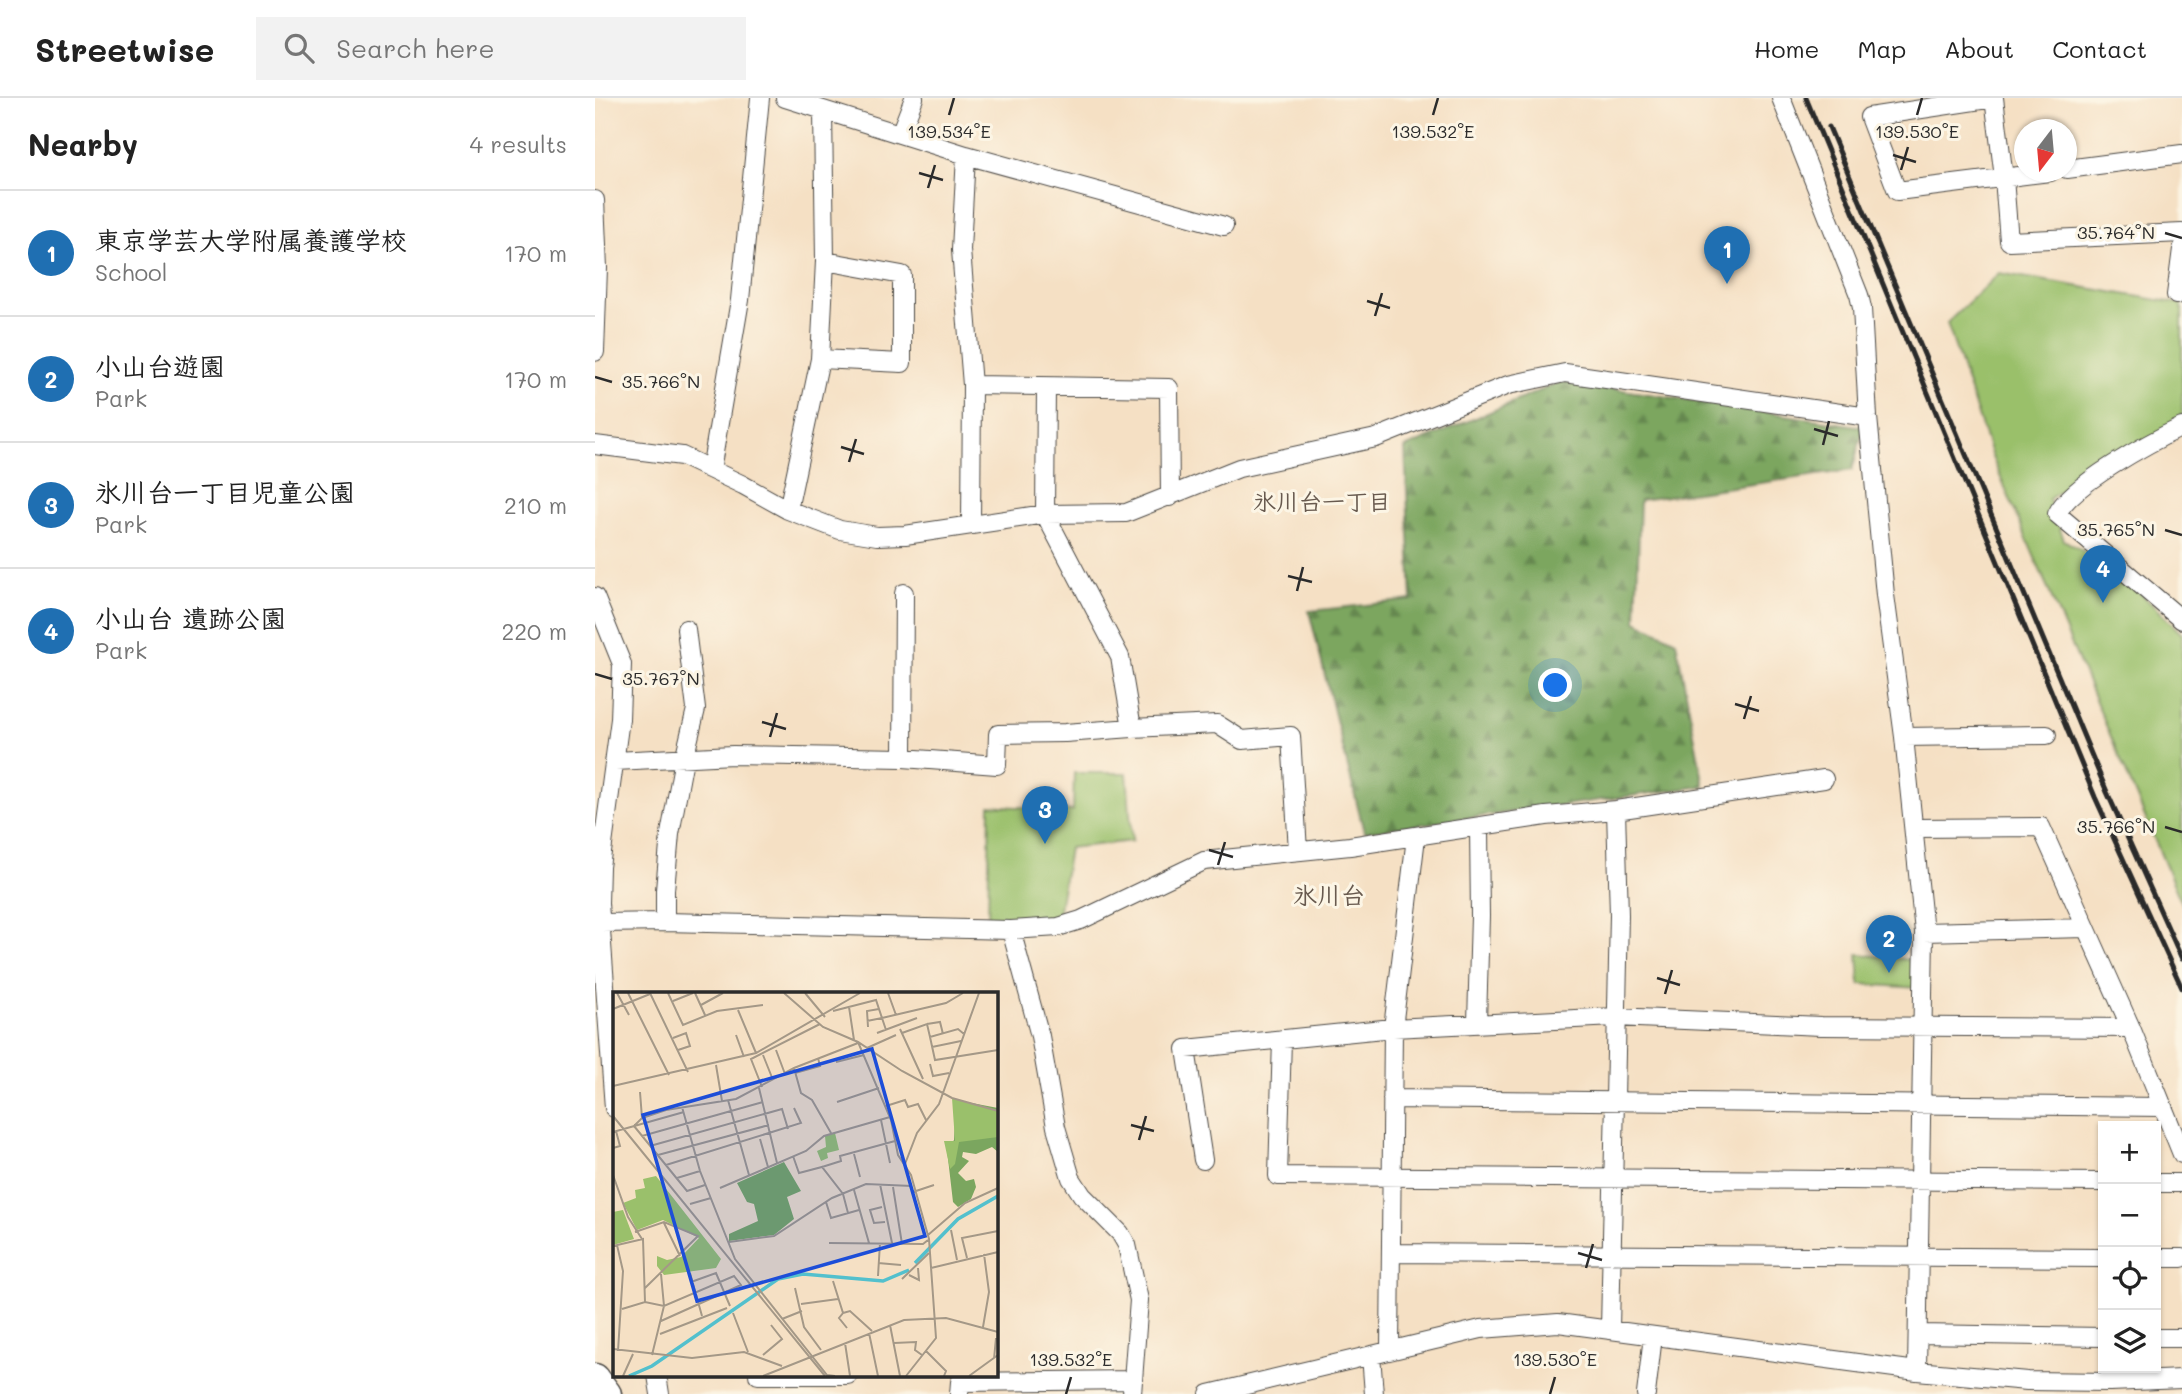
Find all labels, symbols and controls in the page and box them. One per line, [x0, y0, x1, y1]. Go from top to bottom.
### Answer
search box [256, 17, 746, 80]
text: Streetwise [35, 27, 214, 70]
icon: search [280, 29, 318, 67]
text: Search here [336, 31, 495, 65]
text: Home [1754, 33, 1819, 64]
text: Map [1857, 33, 1906, 64]
text: About [1944, 33, 2014, 64]
text: Contact [2052, 33, 2147, 64]
text: 139.534°E [907, 119, 991, 143]
text: 139.532°E [1392, 119, 1474, 143]
text: 139.530°E [1875, 119, 1959, 143]
north arrow [2014, 119, 2077, 182]
text: Nearby [28, 124, 138, 164]
text: 4 results [470, 129, 567, 159]
text: 35.764°N [2077, 220, 2155, 244]
text: 東京学芸大学附属養護学校 [95, 223, 407, 257]
pin: 1 [1704, 226, 1750, 284]
text: 1 [46, 238, 56, 268]
text: 170 m [504, 238, 567, 268]
text: School [95, 257, 168, 287]
text: 小山台遊園 [95, 349, 225, 383]
text: 2 [45, 364, 57, 394]
text: 170 m [504, 364, 567, 394]
text: 35.766°N [622, 369, 700, 393]
text: Park [95, 383, 147, 413]
text: 氷川台一丁目児童公園 [95, 475, 355, 509]
district label: 氷川台一丁目 [1253, 486, 1391, 516]
text: 3 [44, 490, 58, 520]
text: 210 m [504, 490, 567, 520]
text: Park [95, 509, 147, 539]
text: 35.765°N [2077, 517, 2155, 541]
pin: 4 [2080, 545, 2126, 603]
text: 小山台 遺跡公園 [95, 601, 286, 635]
text: 4 [44, 616, 58, 646]
text: 220 m [501, 616, 567, 646]
text: Park [95, 635, 147, 665]
text: 35.767°N [622, 666, 700, 690]
your location [1538, 668, 1572, 702]
pin: 3 [1022, 786, 1068, 844]
text: 35.766°N [2077, 814, 2155, 838]
district label: 氷川台 [1293, 879, 1365, 910]
pin: 2 [1866, 915, 1912, 973]
inset map [613, 992, 997, 1376]
map controls [2098, 1121, 2161, 1373]
button: + [2098, 1121, 2161, 1184]
button: − [2098, 1184, 2161, 1247]
button: locate [2098, 1247, 2161, 1310]
button: layers [2098, 1310, 2161, 1373]
text: 139.532°E [1030, 1347, 1112, 1371]
text: 139.530°E [1513, 1347, 1597, 1371]

